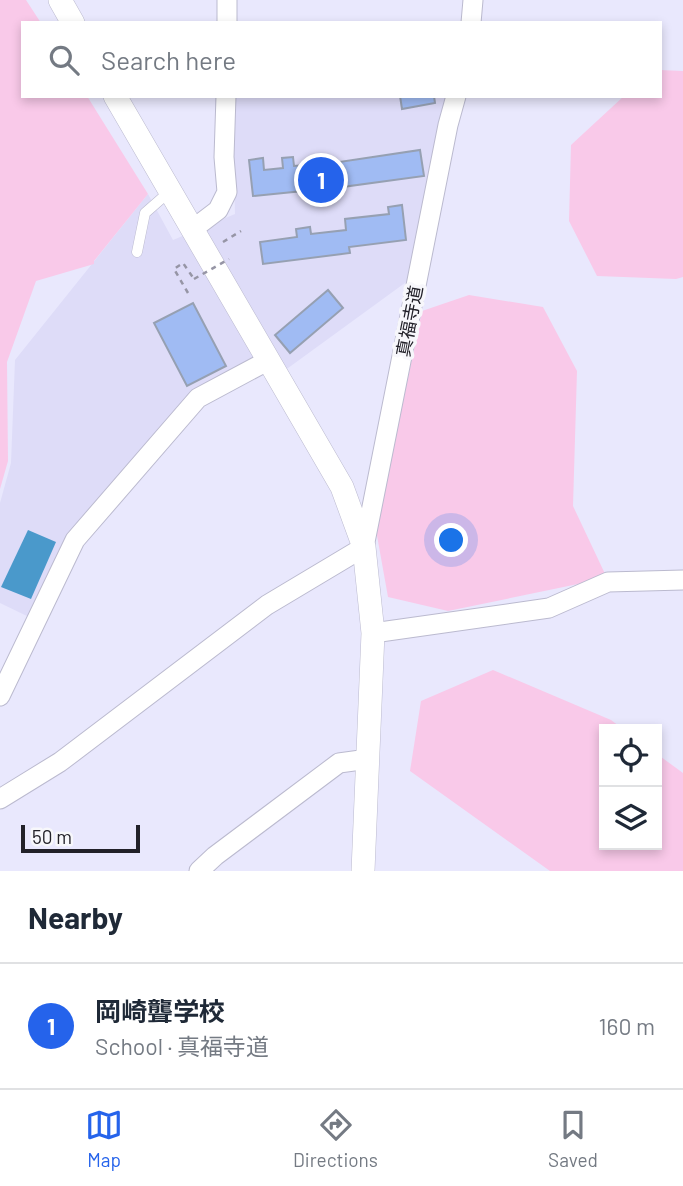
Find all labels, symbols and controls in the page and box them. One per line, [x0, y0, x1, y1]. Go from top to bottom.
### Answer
search box [21, 21, 662, 98]
icon: search [45, 41, 83, 79]
text: Search here [101, 44, 236, 75]
pin: 1 [298, 154, 344, 206]
street label: 真福寺道 [391, 284, 427, 358]
your location [434, 523, 468, 557]
map controls [599, 724, 662, 850]
button: locate [599, 724, 662, 787]
button: layers [599, 787, 662, 850]
scale bar [21, 822, 140, 854]
text: 50 m [32, 825, 72, 848]
text: Nearby [28, 899, 123, 935]
text: 岡崎聾学校 [95, 995, 225, 1026]
text: 1 [47, 1012, 55, 1040]
text: 160 m [598, 1012, 655, 1040]
text: School · 真福寺道 [95, 1032, 269, 1060]
tab: Map [85, 1106, 123, 1171]
tab: Directions [293, 1106, 378, 1171]
tab: Saved [548, 1106, 598, 1171]

